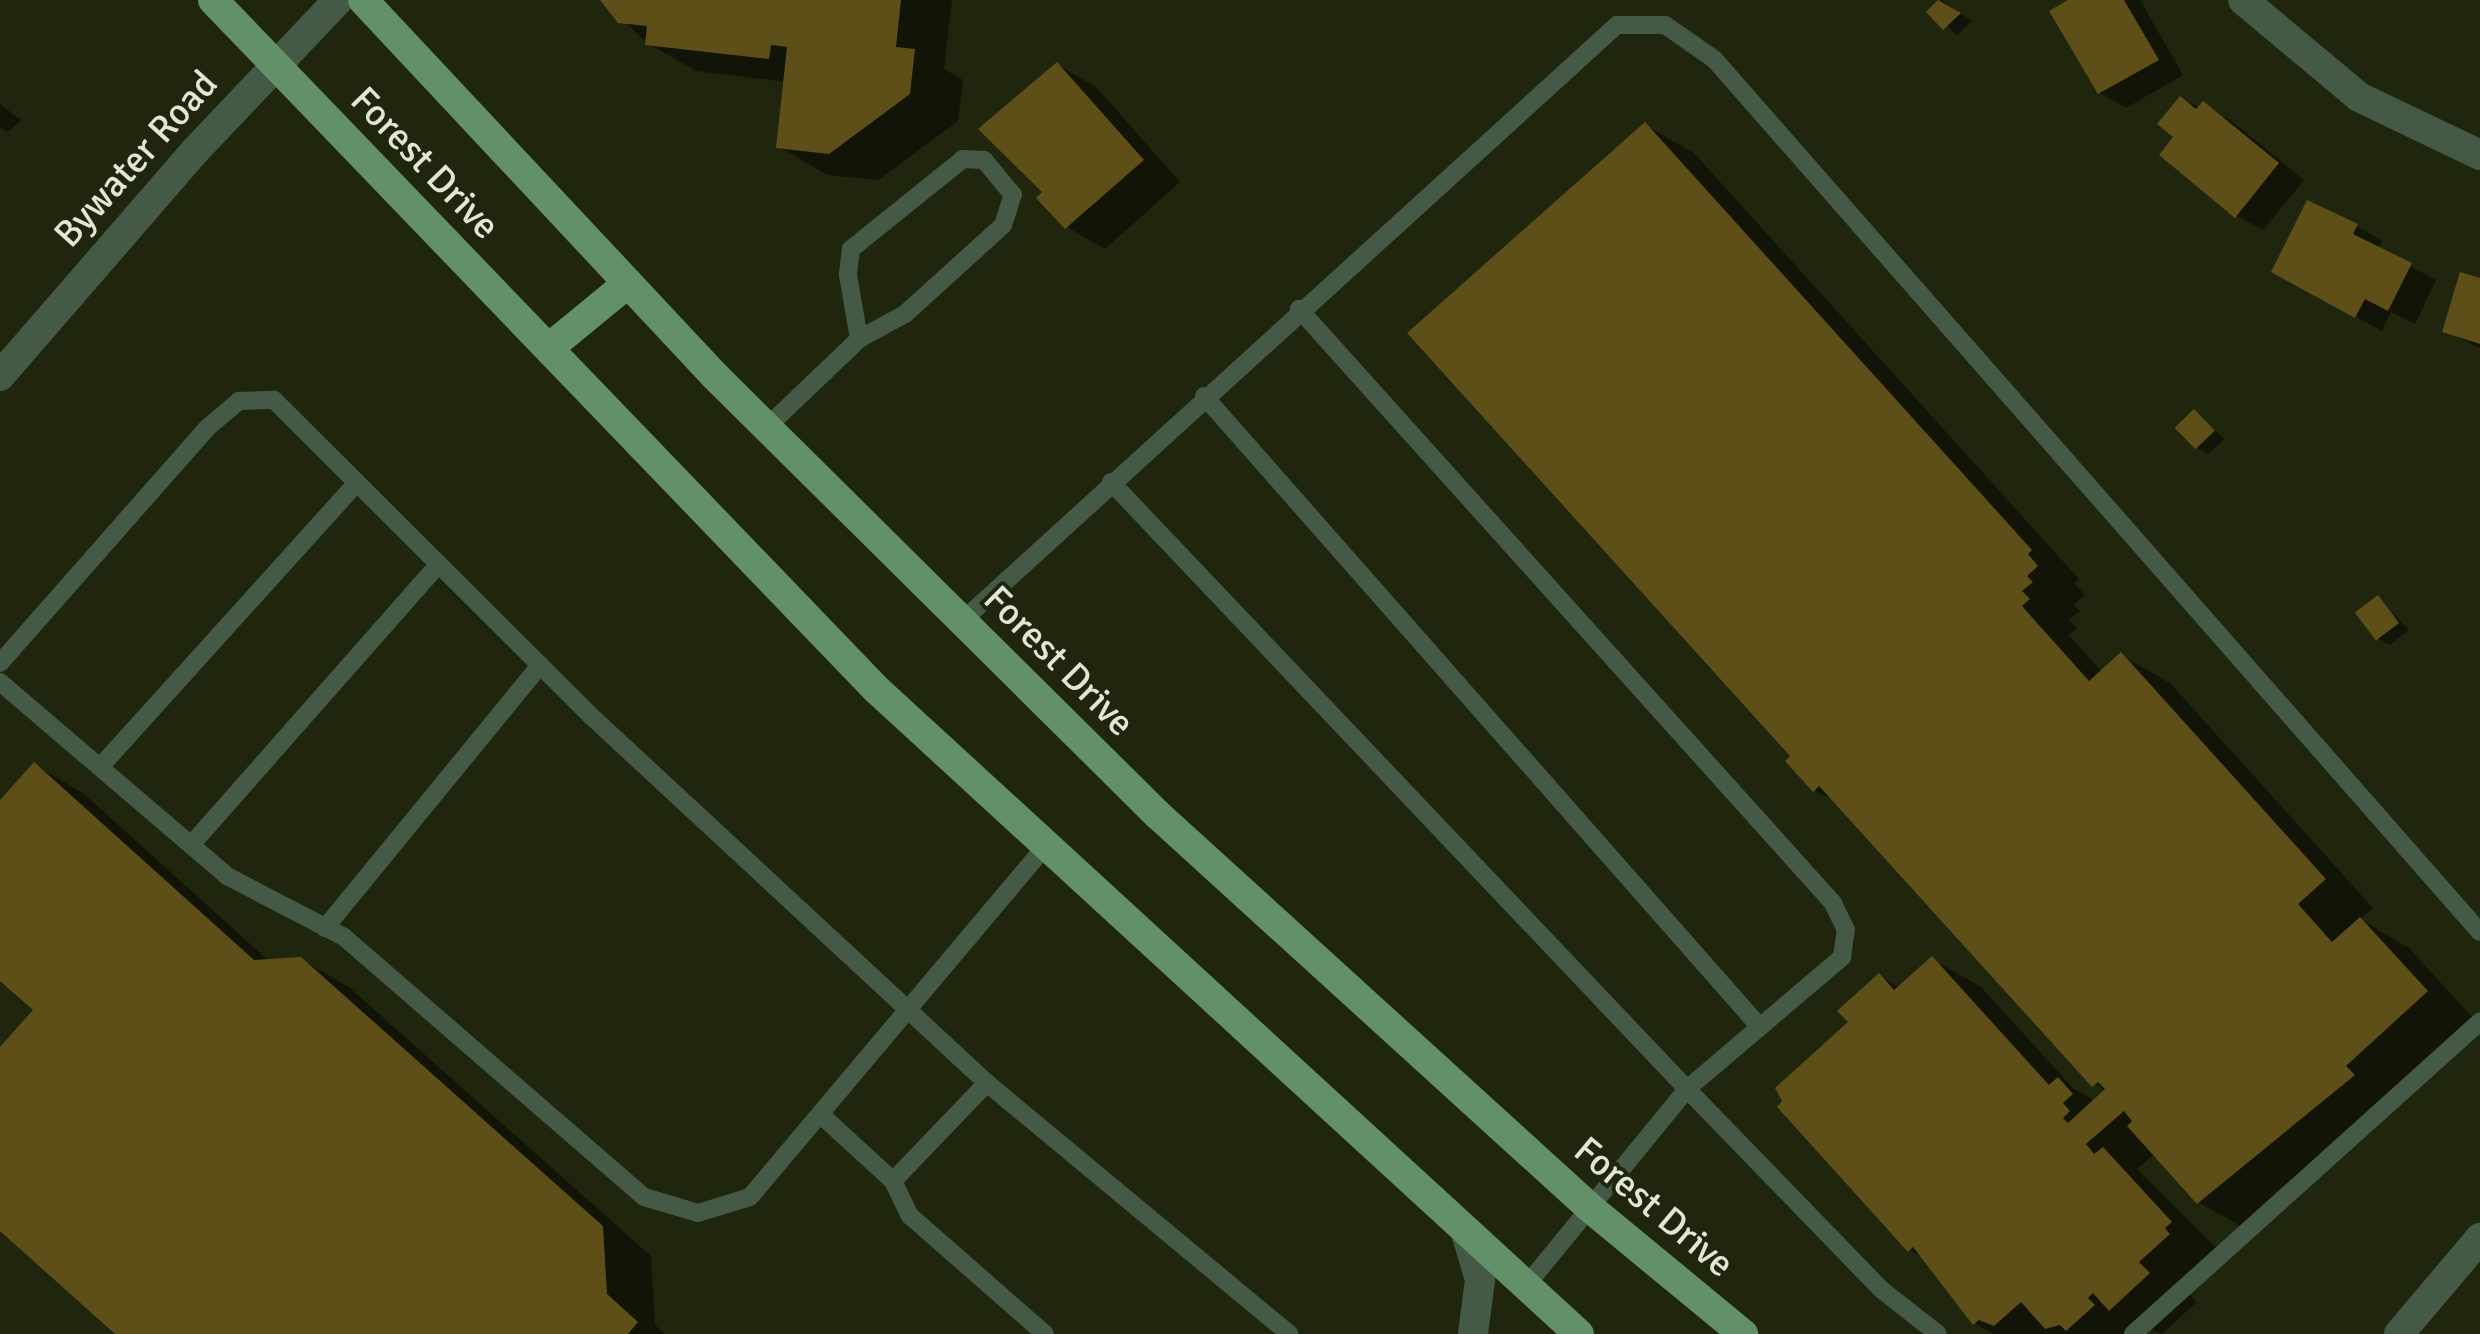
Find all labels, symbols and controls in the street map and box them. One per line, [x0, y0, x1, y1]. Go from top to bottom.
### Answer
street label: Bywater Road [45, 61, 227, 257]
street label: Forest Drive [341, 77, 509, 249]
street label: Forest Drive [974, 576, 1144, 746]
street label: Forest Drive [1565, 1127, 1743, 1287]

